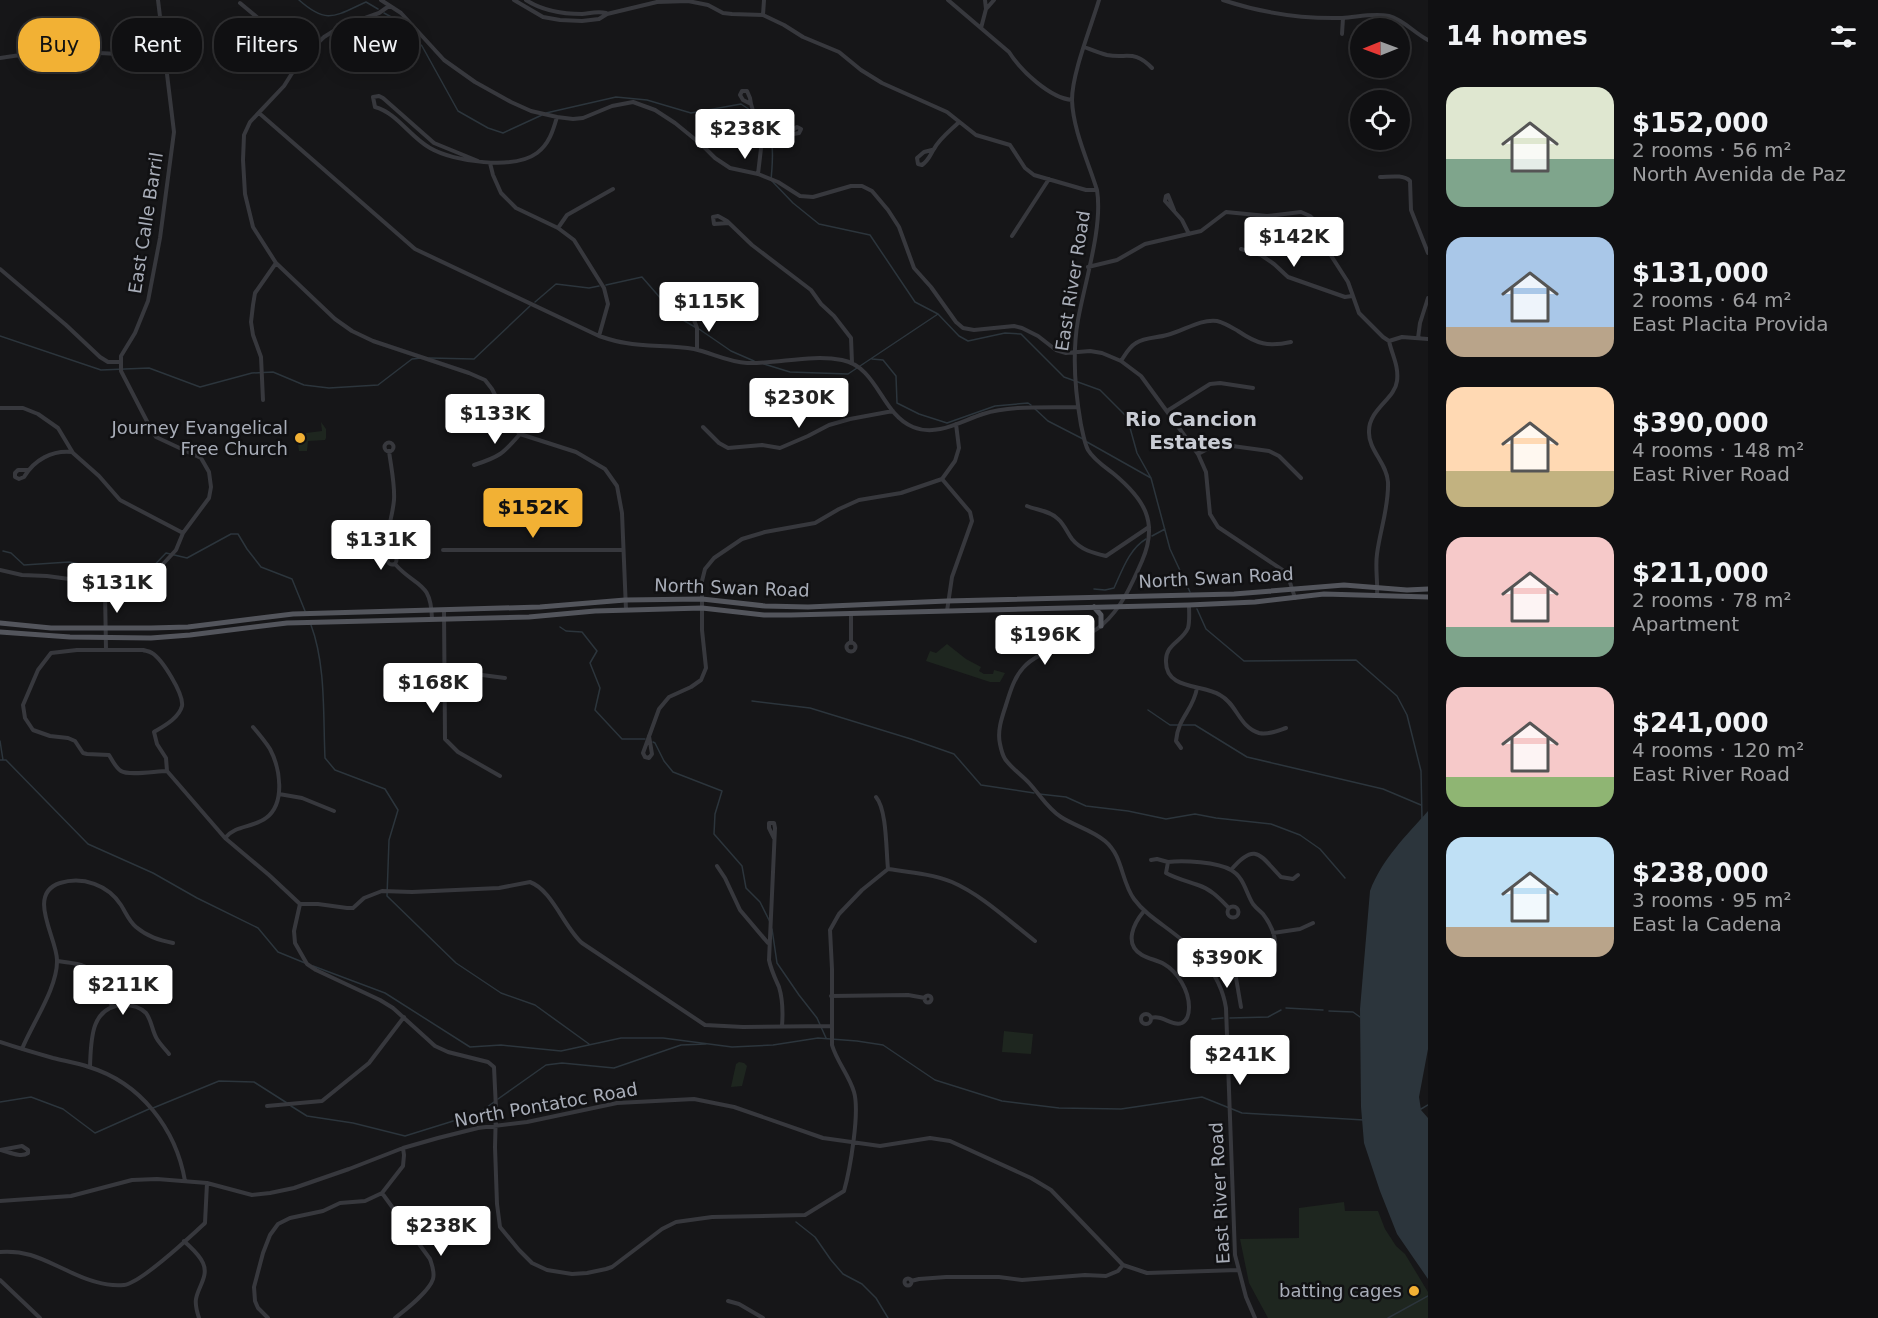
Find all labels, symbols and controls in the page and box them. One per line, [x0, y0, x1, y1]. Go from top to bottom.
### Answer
chip: Buy [18, 18, 100, 72]
chip: Rent [112, 18, 202, 72]
chip: Filters [214, 18, 319, 72]
chip: New [331, 18, 419, 72]
north arrow [1350, 18, 1410, 78]
map controls [1350, 18, 1410, 150]
icon: filters [1827, 20, 1860, 53]
text: 14 homes [1446, 21, 1588, 51]
button: locate [1350, 90, 1410, 150]
text: $152,000 [1632, 108, 1769, 138]
pin: $238K [703, 109, 787, 160]
icon: home [1494, 111, 1566, 183]
text: $238K [709, 116, 781, 140]
text: 2 rooms · 56 m² [1632, 138, 1792, 162]
street label: East Calle Barril [124, 151, 167, 295]
text: North Avenida de Paz [1632, 162, 1846, 186]
street label: East River Road [1051, 209, 1094, 353]
pin: $142K [1252, 217, 1336, 268]
text: $142K [1258, 224, 1330, 248]
text: $131,000 [1632, 258, 1769, 288]
icon: home [1494, 261, 1566, 333]
pin: $115K [667, 282, 751, 333]
text: 2 rooms · 64 m² [1632, 288, 1792, 312]
text: $115K [673, 289, 745, 313]
text: East Placita Provida [1632, 312, 1828, 336]
pin: $230K [757, 378, 841, 429]
text: $230K [763, 385, 835, 409]
pin: $133K [453, 394, 537, 445]
text: $133K [459, 401, 531, 425]
district label: Rio Cancion Estates [1125, 407, 1257, 454]
text: $390,000 [1632, 408, 1769, 438]
icon: home [1494, 411, 1566, 483]
place label: Journey Evangelical Free Church [110, 417, 288, 459]
marker: Journey Evangelical Free Church [293, 431, 307, 445]
text: 4 rooms · 148 m² [1632, 438, 1804, 462]
text: East River Road [1632, 462, 1790, 486]
pin: $152K [491, 488, 575, 539]
text: $152K [497, 495, 569, 519]
pin: $131K [339, 520, 423, 571]
text: $131K [345, 527, 417, 551]
text: $211,000 [1632, 558, 1769, 588]
icon: home [1494, 561, 1566, 633]
pin: $131K [75, 563, 159, 614]
street label: North Swan Road [1138, 563, 1294, 592]
text: $131K [81, 570, 153, 594]
street label: North Swan Road [654, 574, 810, 601]
text: 2 rooms · 78 m² [1632, 588, 1792, 612]
text: Apartment [1632, 612, 1739, 636]
pin: $196K [1003, 615, 1087, 666]
text: $196K [1009, 622, 1081, 646]
pin: $168K [391, 663, 475, 714]
text: $168K [397, 670, 469, 694]
text: $241,000 [1632, 708, 1769, 738]
icon: home [1494, 711, 1566, 783]
text: 4 rooms · 120 m² [1632, 738, 1804, 762]
text: East River Road [1632, 762, 1790, 786]
text: $238,000 [1632, 858, 1769, 888]
icon: home [1494, 861, 1566, 933]
text: 3 rooms · 95 m² [1632, 888, 1792, 912]
text: East la Cadena [1632, 912, 1782, 936]
pin: $390K [1185, 938, 1269, 989]
text: $390K [1191, 945, 1263, 969]
pin: $211K [81, 965, 165, 1016]
text: $211K [87, 972, 159, 996]
pin: $241K [1198, 1035, 1282, 1086]
text: $241K [1204, 1042, 1276, 1066]
street label: North Pontatoc Road [453, 1078, 639, 1131]
street label: East River Road [1205, 1122, 1234, 1265]
pin: $238K [399, 1206, 483, 1257]
text: $238K [405, 1213, 477, 1237]
place label: batting cages [1279, 1280, 1402, 1301]
marker: batting cages [1407, 1284, 1421, 1298]

